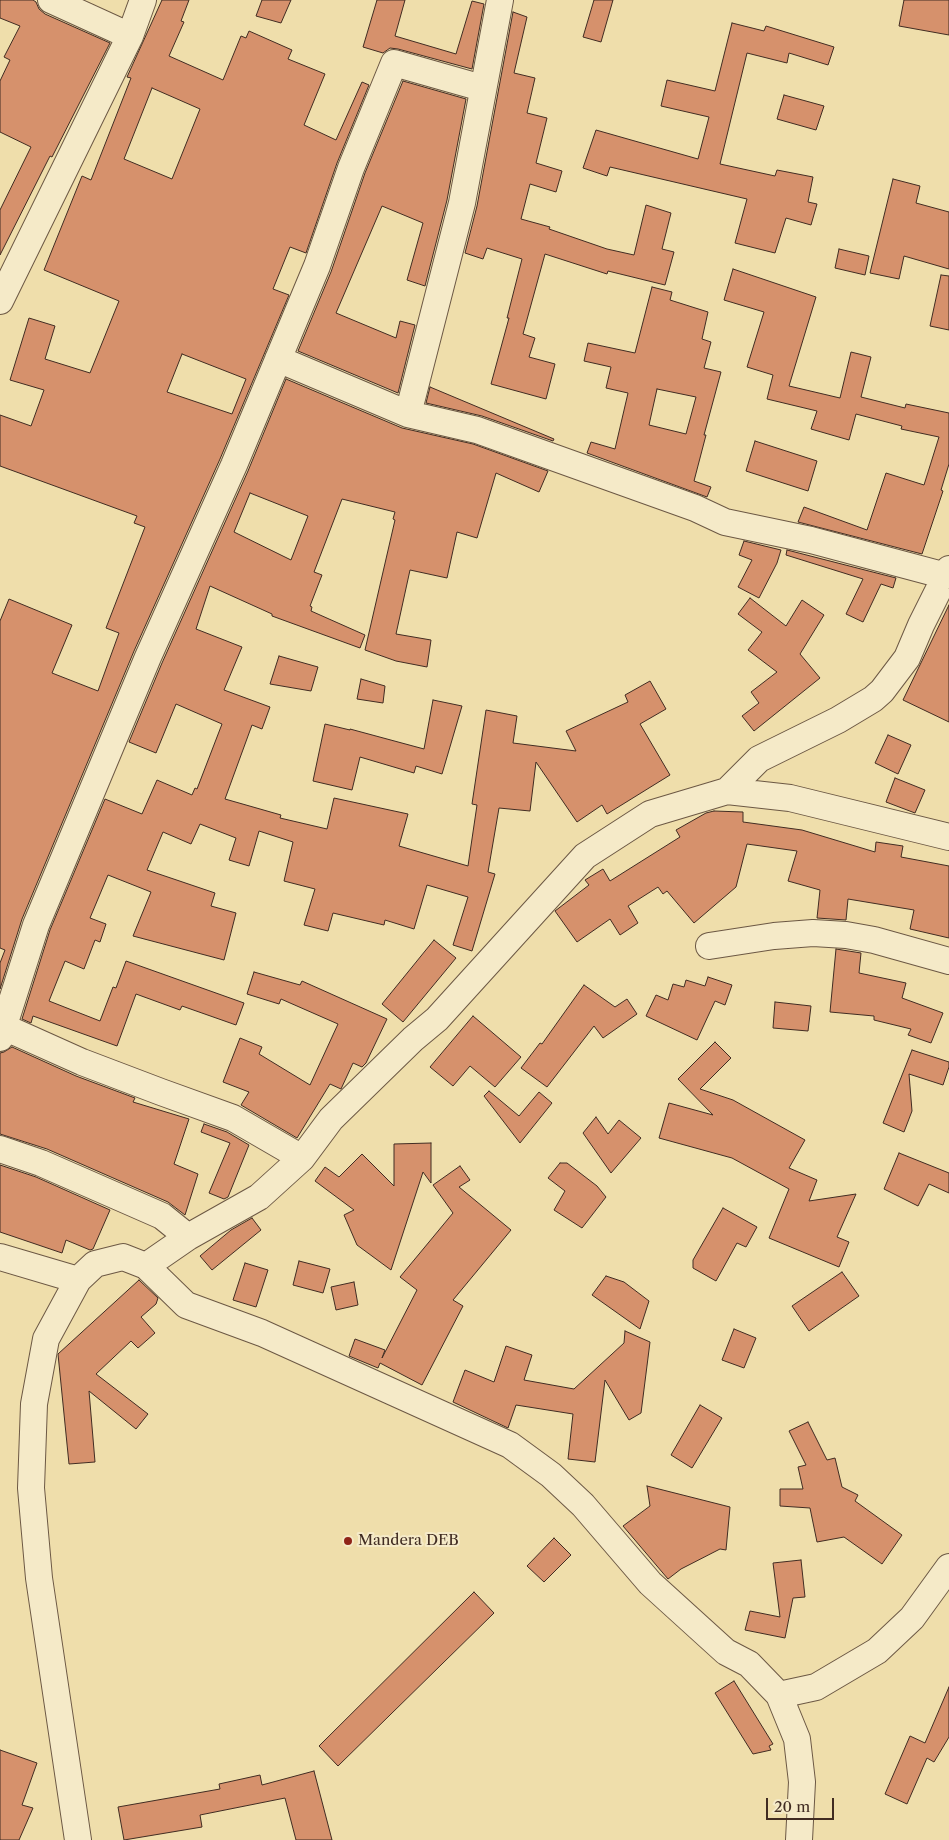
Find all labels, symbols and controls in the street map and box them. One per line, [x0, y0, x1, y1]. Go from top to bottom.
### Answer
place label: Mandera DEB [358, 1532, 459, 1550]
marker: Mandera DEB [342, 1535, 354, 1547]
scale bar [769, 1788, 836, 1820]
text: 20 m [774, 1797, 810, 1816]

